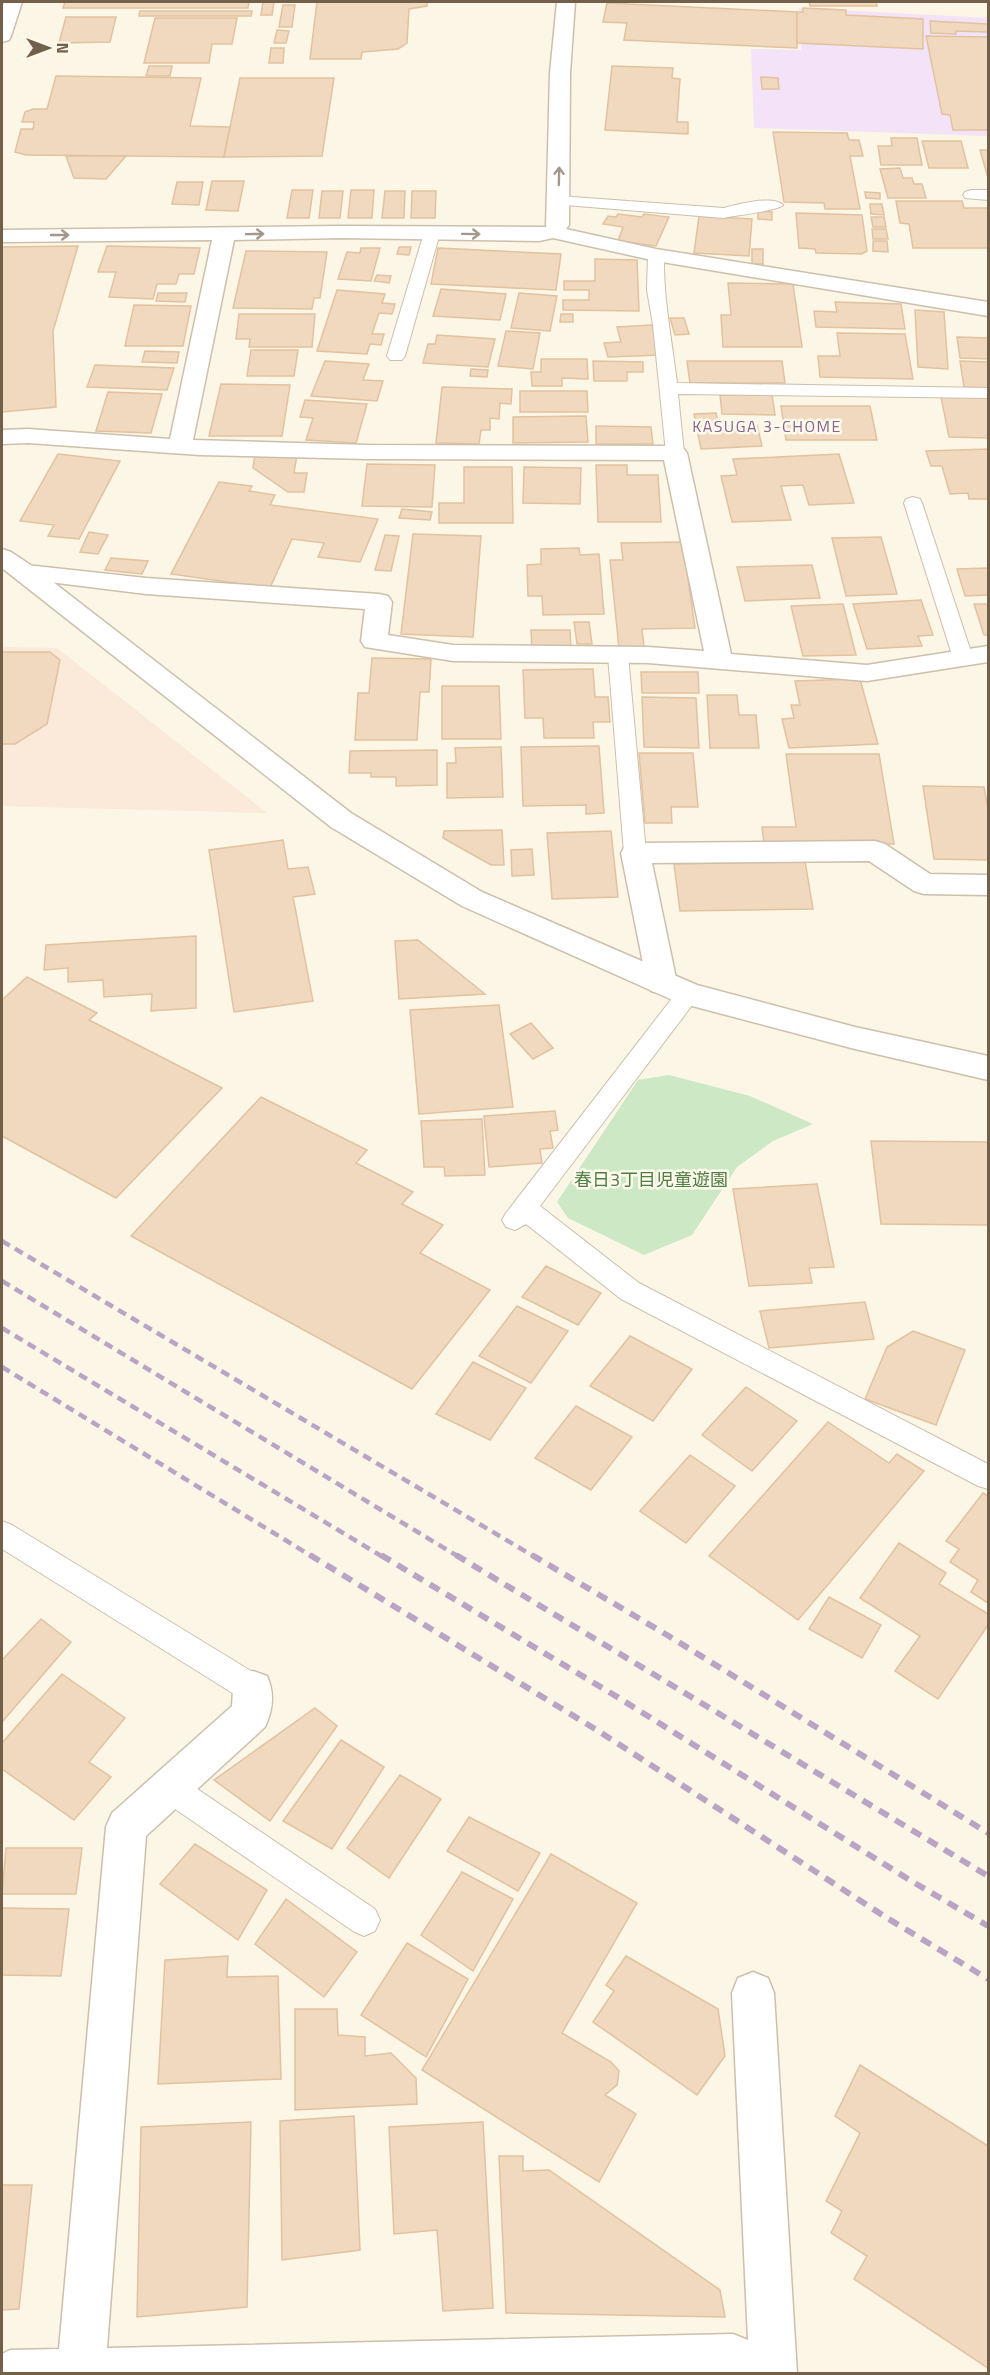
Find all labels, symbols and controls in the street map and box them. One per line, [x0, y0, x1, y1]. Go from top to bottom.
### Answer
north arrow [18, 18, 78, 78]
text: N [51, 42, 75, 54]
one-way arrow [553, 166, 565, 186]
one-way arrow [244, 228, 264, 240]
one-way arrow [460, 228, 480, 240]
one-way arrow [49, 229, 69, 241]
district label: KASUGA 3-CHOME [692, 414, 842, 438]
park label: 春日3丁目児童遊園 [574, 1166, 728, 1193]

